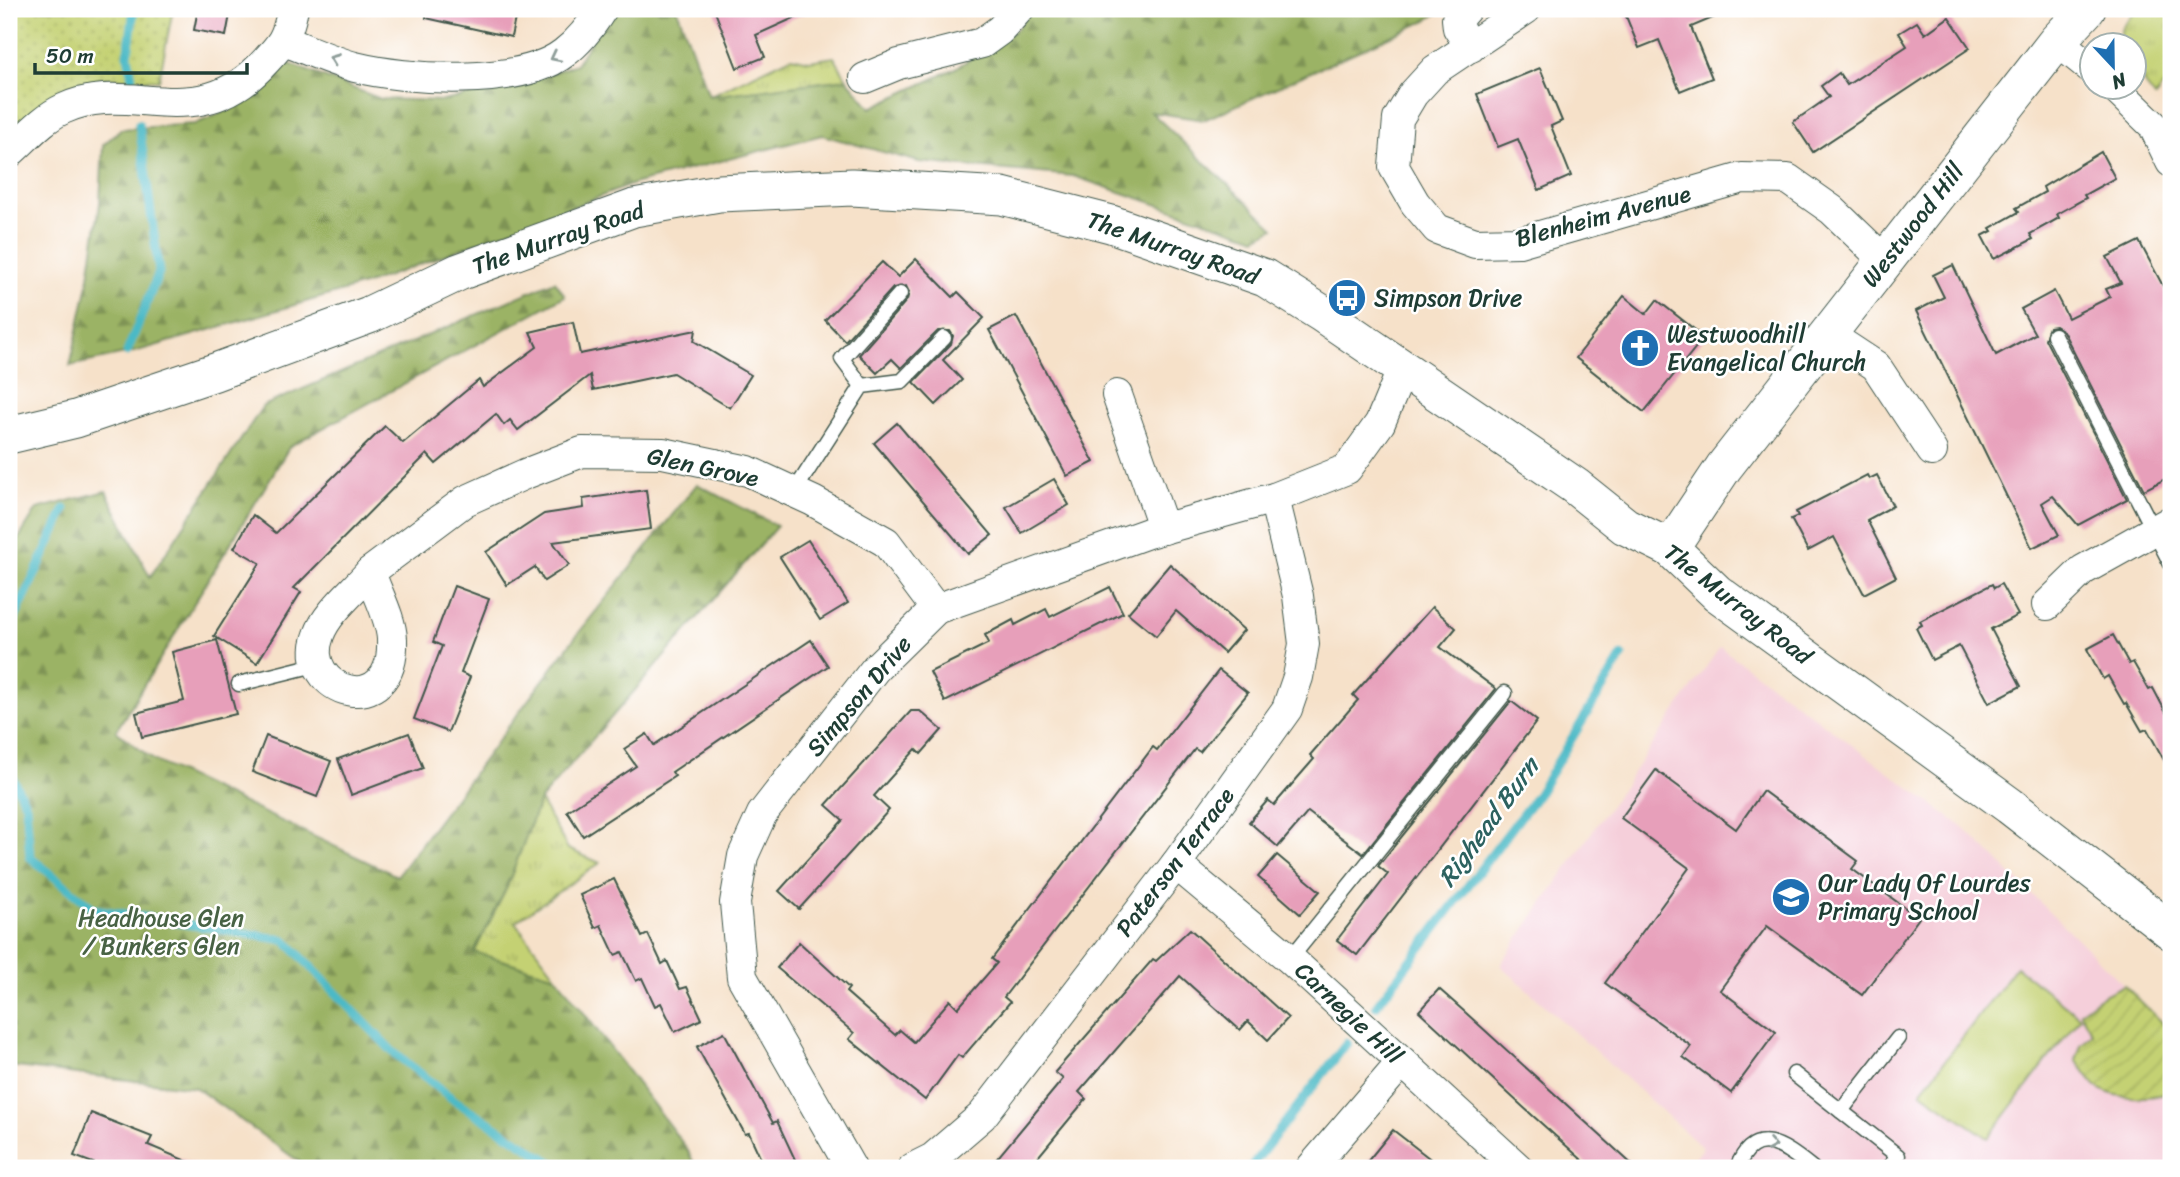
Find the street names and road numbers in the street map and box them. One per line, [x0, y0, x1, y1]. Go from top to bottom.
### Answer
street label: Westwood Hill [1851, 152, 1976, 297]
street label: Blenheim Avenue [1511, 172, 1696, 260]
street label: The Murray Road [466, 188, 651, 287]
street label: The Murray Road [1081, 199, 1266, 298]
street label: Glen Grove [643, 435, 763, 499]
street label: The Murray Road [1654, 532, 1823, 677]
street label: Simpson Drive [795, 626, 923, 766]
street label: Paterson Terrace [1104, 778, 1246, 946]
street label: Carnegie Hill [1285, 951, 1414, 1076]

